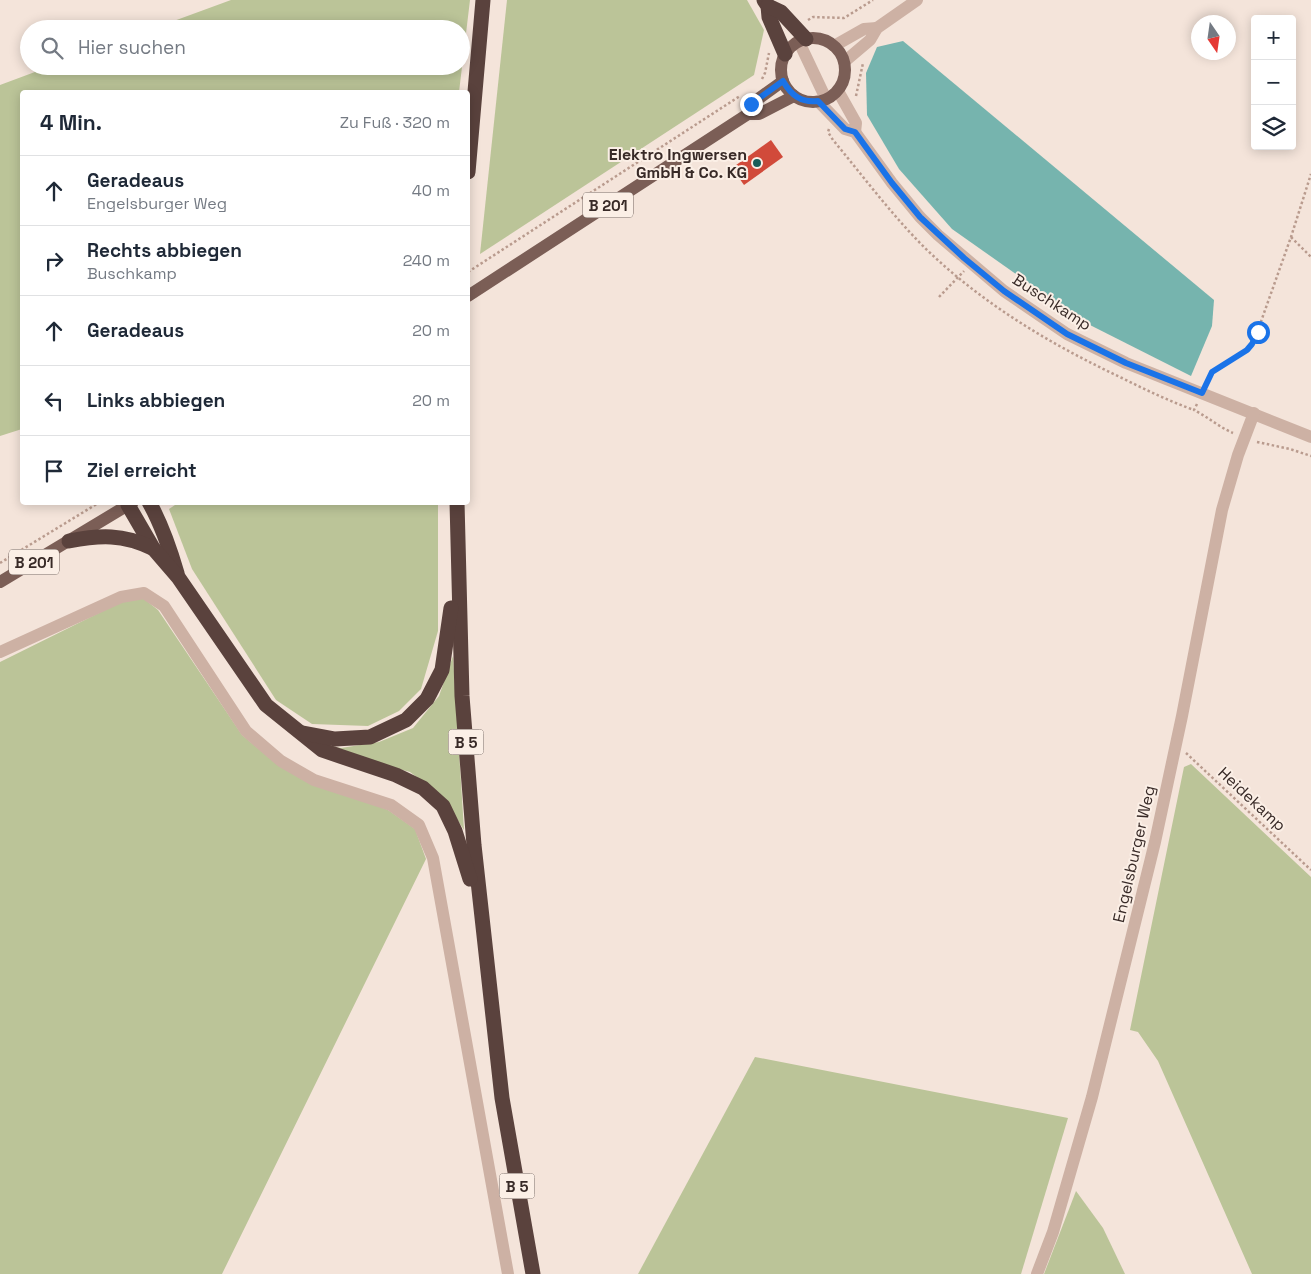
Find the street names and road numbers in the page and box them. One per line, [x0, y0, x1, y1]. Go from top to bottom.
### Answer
road number: B 201 [583, 192, 633, 218]
street label: Buschkamp [1009, 269, 1095, 335]
road number: B 201 [9, 550, 59, 574]
road number: B 5 [448, 730, 484, 754]
street label: Heidekamp [1214, 762, 1290, 836]
street label: Engelsburger Weg [1108, 783, 1160, 925]
road number: B 5 [500, 1174, 534, 1198]

